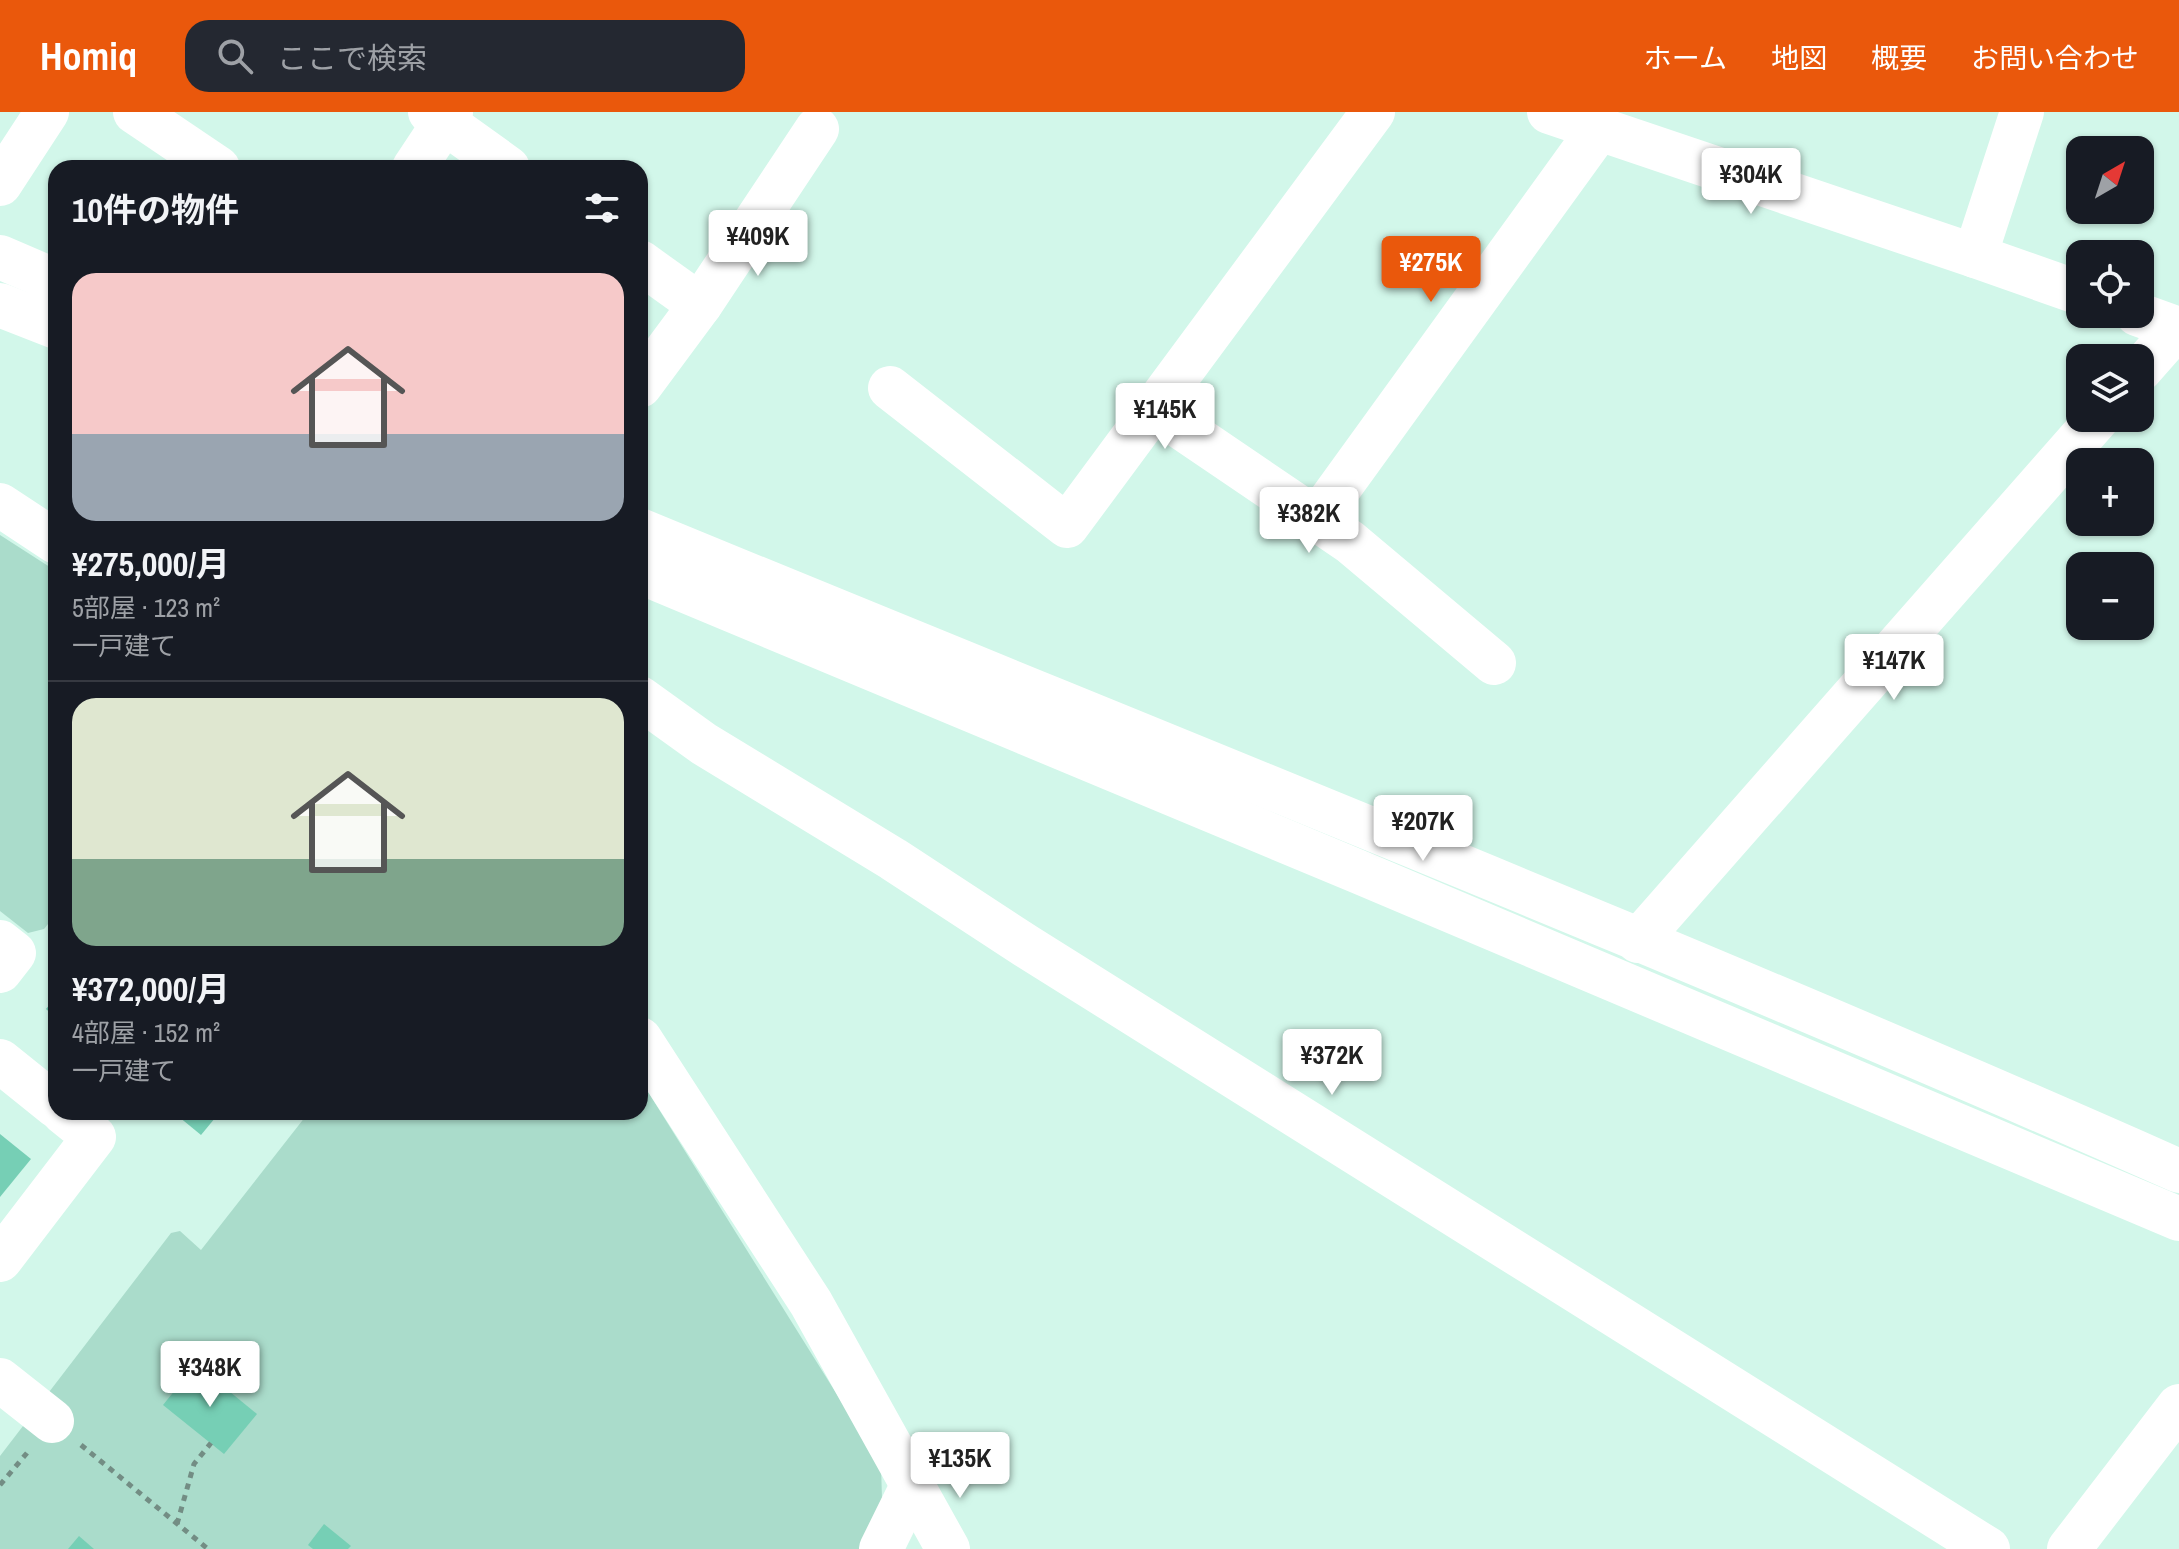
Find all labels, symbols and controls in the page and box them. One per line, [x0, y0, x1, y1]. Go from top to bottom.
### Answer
search box [185, 20, 745, 92]
text: Homiq [40, 31, 137, 82]
icon: search [213, 34, 257, 78]
text: ここで検索 [277, 38, 427, 78]
text: ホーム [1644, 39, 1727, 77]
text: 地図 [1771, 39, 1827, 77]
text: 概要 [1871, 39, 1927, 77]
text: お問い合わせ [1971, 39, 2139, 77]
north arrow [2066, 136, 2154, 224]
map controls [2066, 136, 2154, 640]
pin: ¥304K [1695, 148, 1807, 216]
text: ¥304K [1720, 156, 1782, 191]
icon: filters [580, 186, 624, 230]
text: 10件の物件 [72, 187, 239, 233]
pin: ¥409K [702, 210, 814, 278]
text: ¥409K [727, 218, 789, 253]
pin: ¥275K [1375, 236, 1487, 304]
button: locate [2066, 240, 2154, 328]
text: ¥275K [1400, 244, 1462, 279]
icon: home [276, 325, 420, 469]
button: layers [2066, 344, 2154, 432]
pin: ¥145K [1109, 383, 1221, 451]
text: ¥145K [1134, 391, 1196, 426]
button: + [2066, 448, 2154, 536]
pin: ¥382K [1253, 487, 1365, 555]
text: ¥382K [1278, 495, 1340, 530]
text: ¥275,000/月 [72, 541, 230, 587]
button: − [2066, 552, 2154, 640]
text: 5部屋 · 123 m² [72, 590, 220, 625]
text: 一戸建て [72, 628, 176, 663]
pin: ¥147K [1838, 634, 1950, 702]
text: ¥147K [1863, 642, 1925, 677]
icon: home [276, 750, 420, 894]
pin: ¥207K [1367, 795, 1479, 863]
text: ¥207K [1392, 803, 1454, 838]
text: ¥372,000/月 [72, 966, 230, 1012]
text: 4部屋 · 152 m² [72, 1015, 220, 1050]
pin: ¥372K [1276, 1029, 1388, 1097]
text: ¥372K [1301, 1037, 1363, 1072]
text: 一戸建て [72, 1053, 176, 1088]
pin: ¥348K [154, 1341, 266, 1409]
text: ¥348K [179, 1349, 241, 1384]
pin: ¥135K [904, 1432, 1016, 1500]
text: ¥135K [929, 1440, 991, 1475]

